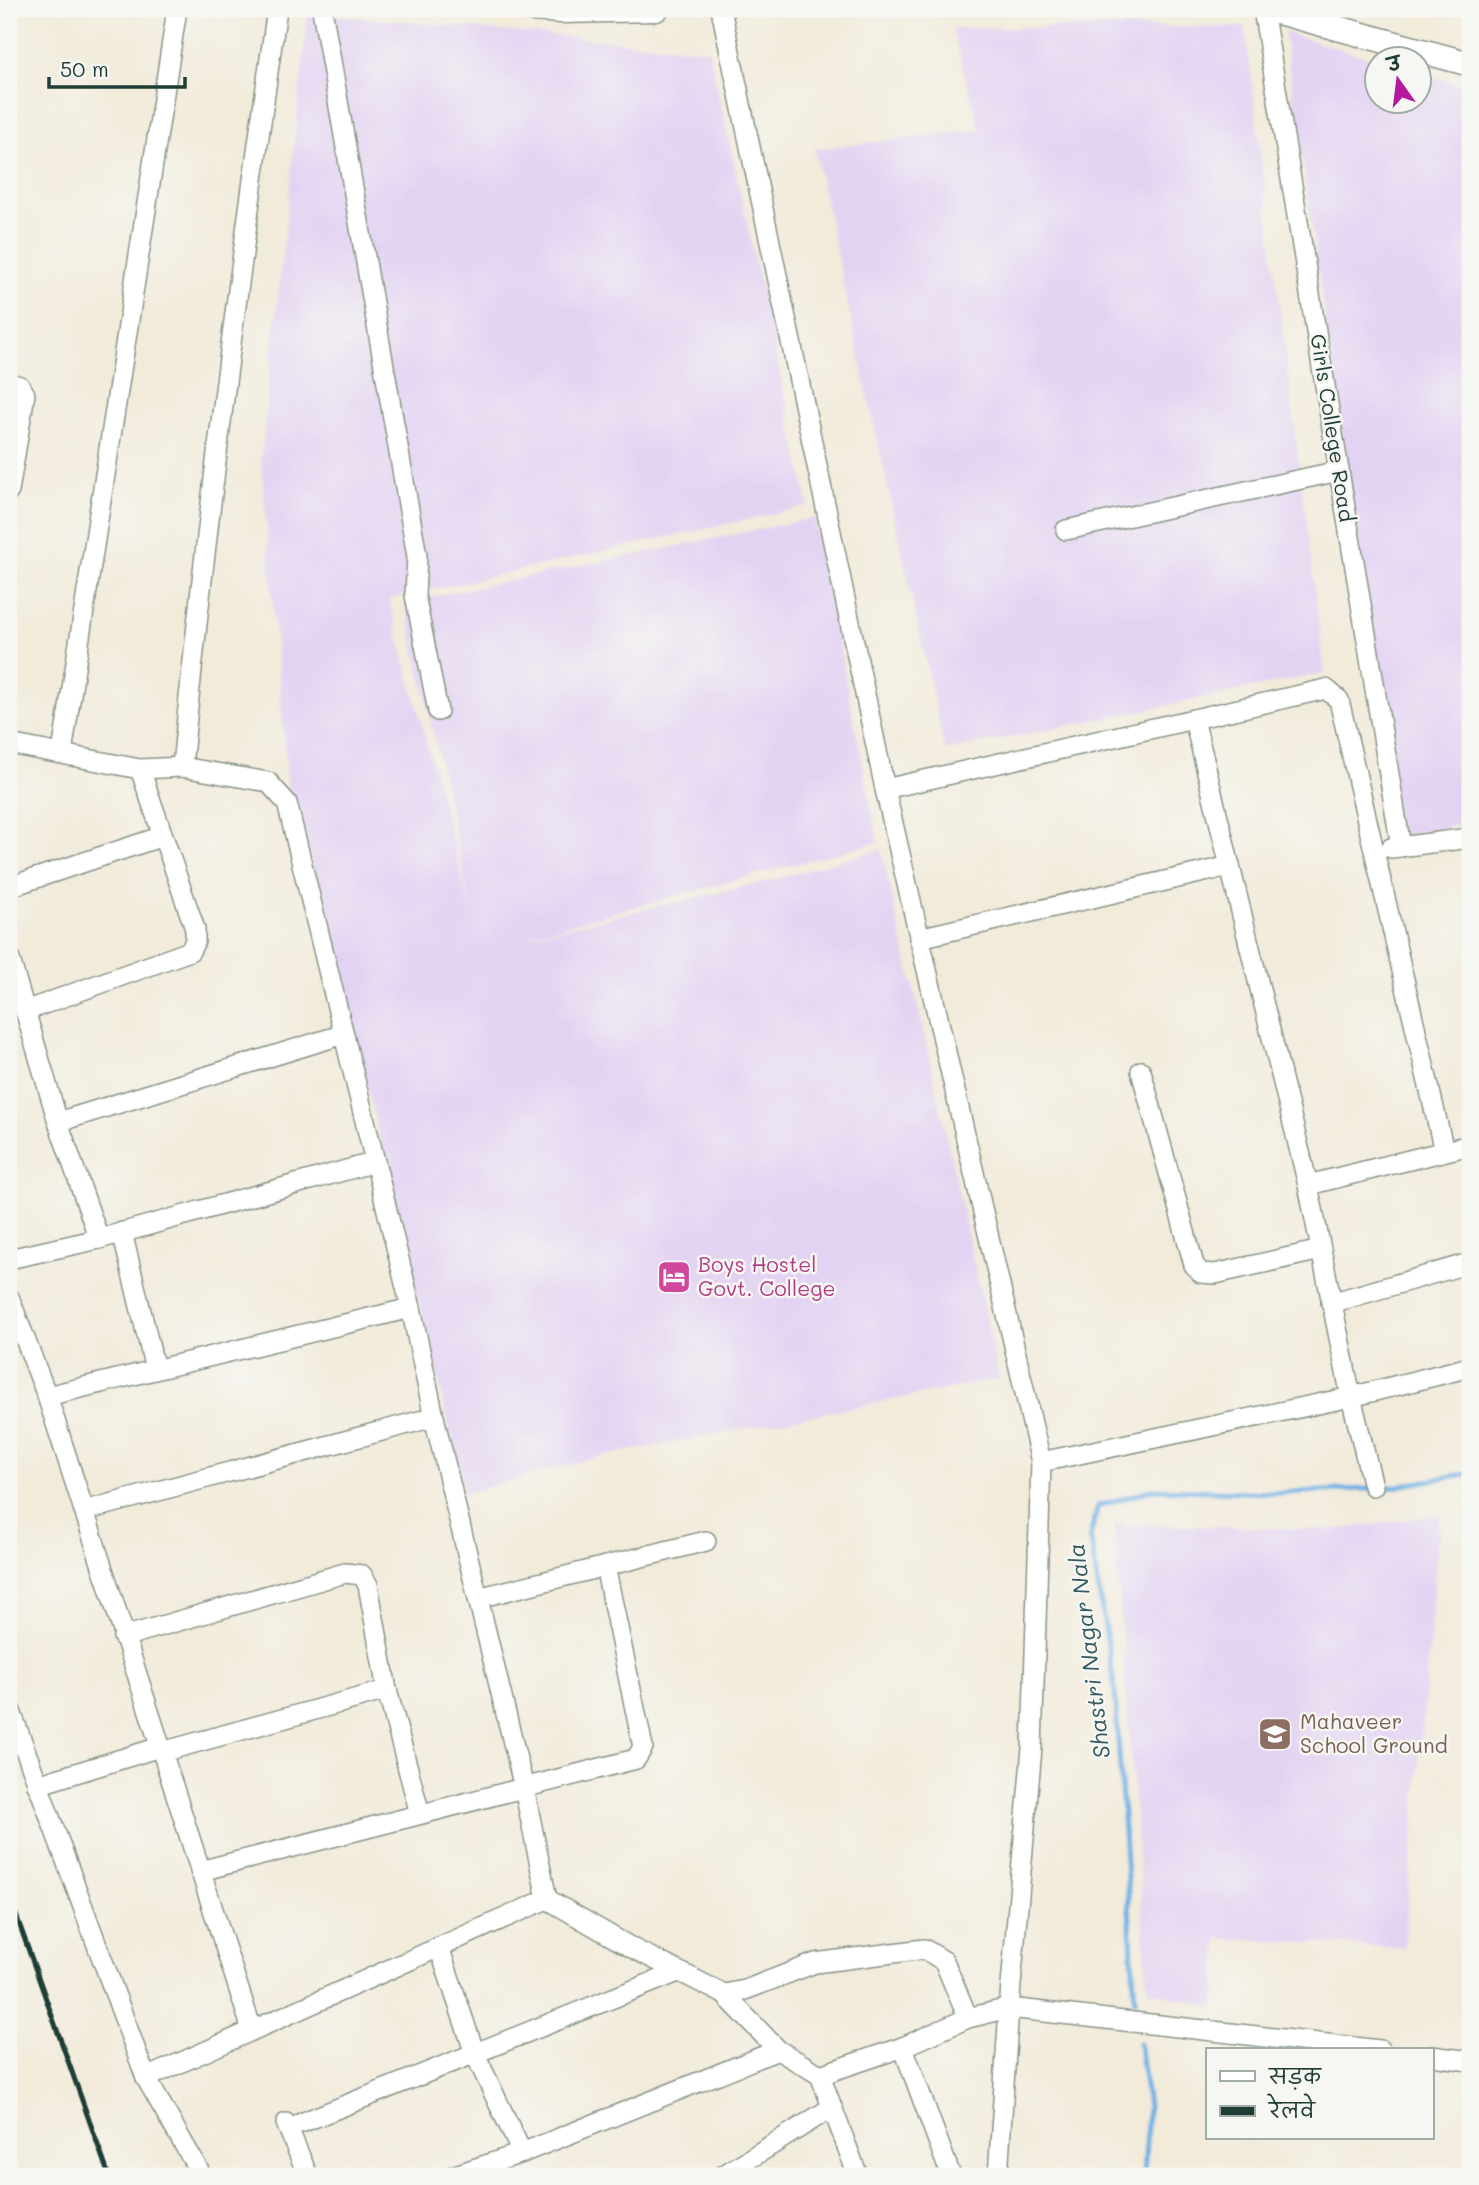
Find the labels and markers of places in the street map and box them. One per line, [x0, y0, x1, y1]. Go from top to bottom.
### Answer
place label: Boys Hostel Govt. College [698, 1250, 835, 1301]
hotel icon: Boys Hostel Govt. College [655, 1258, 693, 1296]
place label: Mahaveer School Ground [1300, 1707, 1448, 1758]
school or university icon: Mahaveer School Ground [1256, 1715, 1294, 1753]

